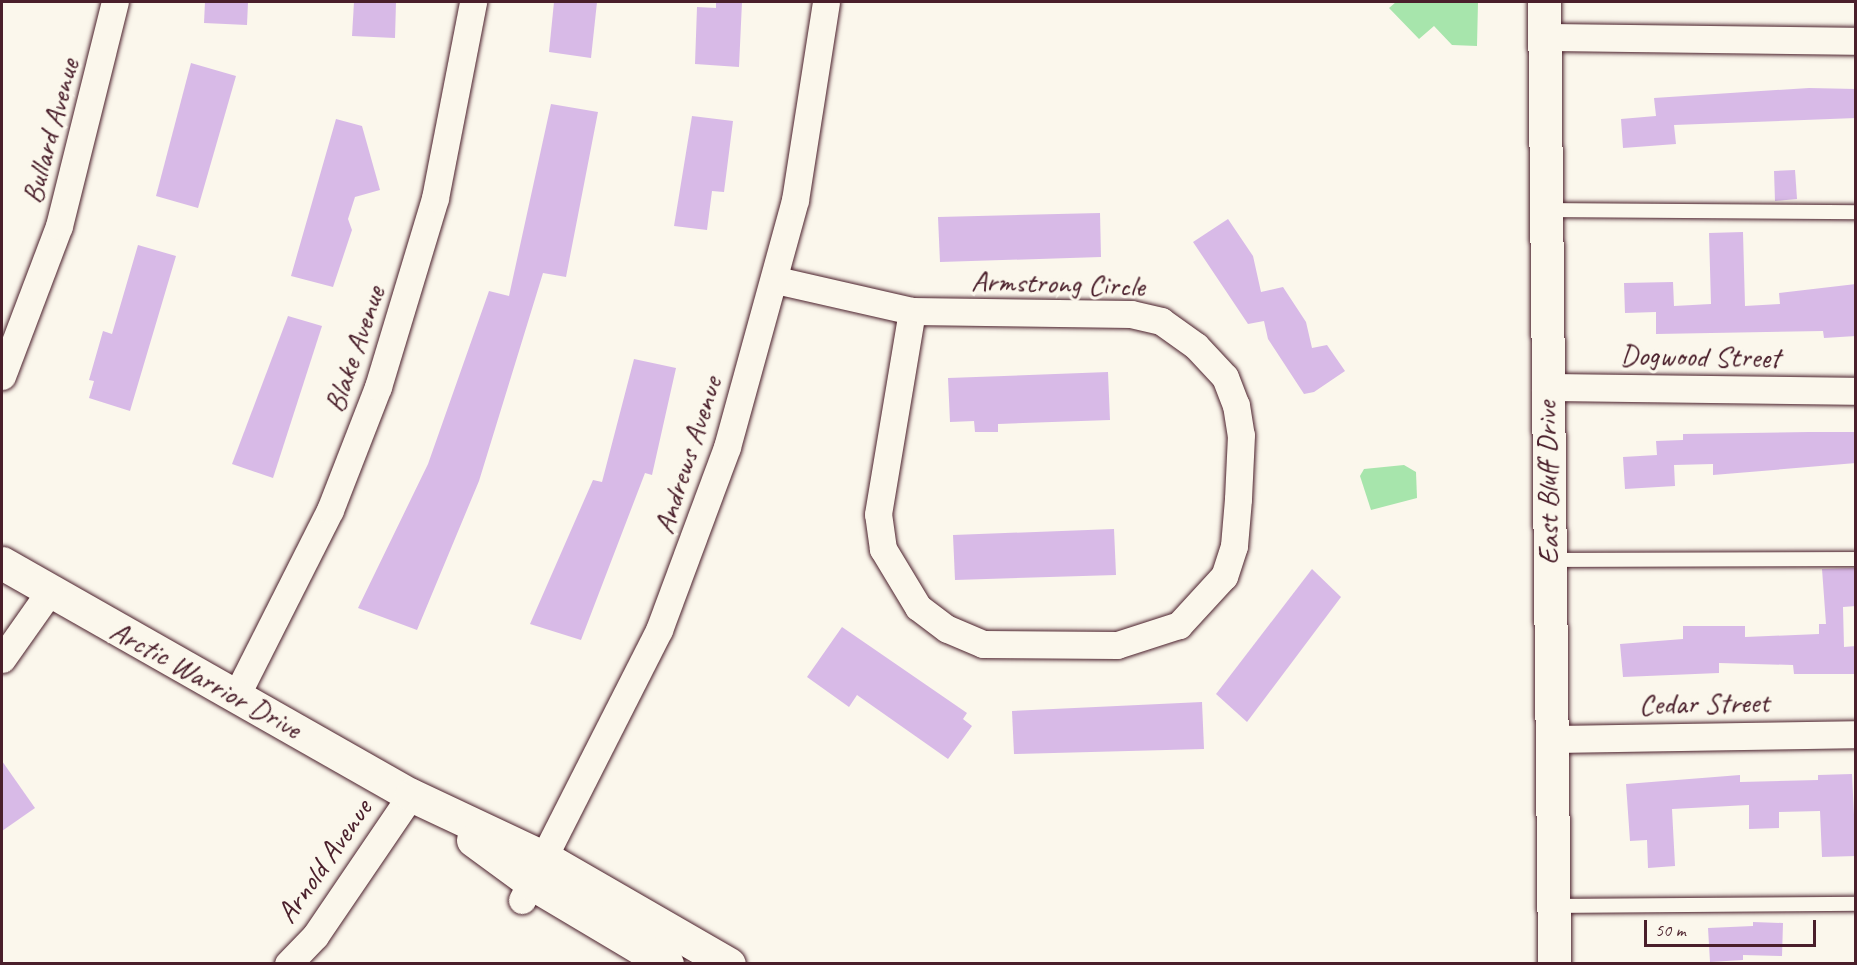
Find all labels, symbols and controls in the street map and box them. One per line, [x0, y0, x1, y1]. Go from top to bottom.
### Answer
street label: Bullard Avenue [13, 55, 87, 207]
street label: Armstrong Circle [971, 262, 1145, 304]
street label: Blake Avenue [316, 281, 392, 417]
street label: Dogwood Street [1620, 337, 1780, 375]
street label: Andrews Avenue [645, 372, 729, 538]
street label: East Bluff Drive [1528, 400, 1566, 566]
street label: Arctic Warrior Drive [104, 611, 308, 747]
street label: Cedar Street [1638, 684, 1770, 722]
street label: Arnold Avenue [268, 792, 380, 930]
scale bar [1647, 908, 1820, 946]
text: 50 m [1655, 919, 1686, 941]

